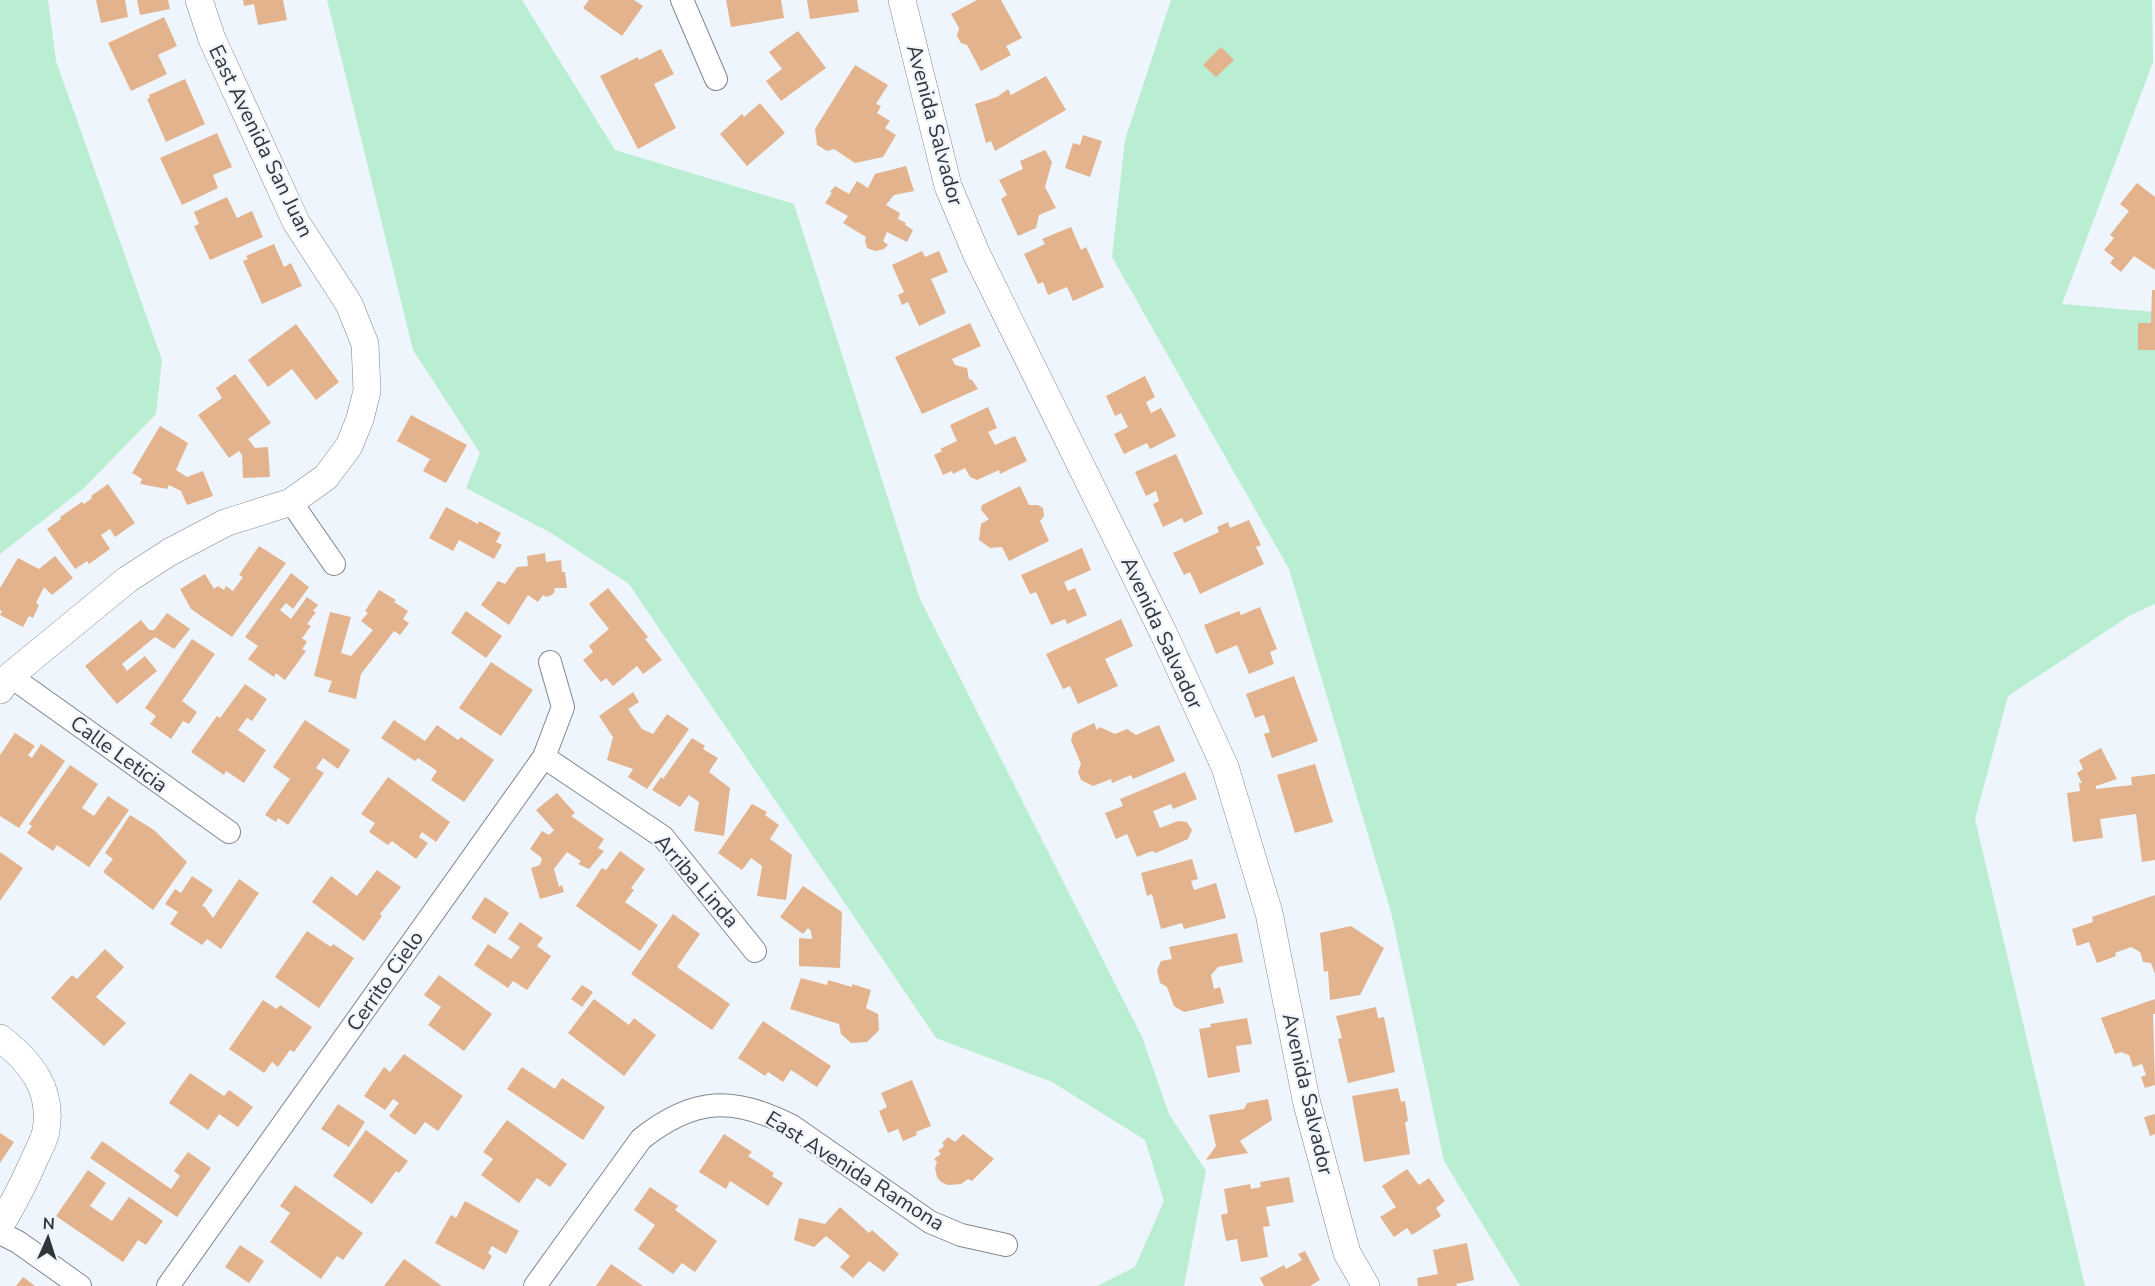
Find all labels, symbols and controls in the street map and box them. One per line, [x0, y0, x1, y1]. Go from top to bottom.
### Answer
street label: East Avenida San Juan [202, 40, 320, 242]
street label: Avenida Salvador [900, 42, 970, 209]
street label: Avenida Salvador [1114, 552, 1210, 714]
street label: Calle Leticia [65, 709, 173, 799]
street label: Arriba Linda [649, 828, 745, 934]
street label: Cerrito Cielo [340, 925, 430, 1037]
street label: Avenida Salvador [1276, 1010, 1340, 1178]
street label: East Avenida Ramona [760, 1105, 950, 1237]
north arrow [18, 1208, 78, 1268]
text: N [42, 1213, 55, 1235]

